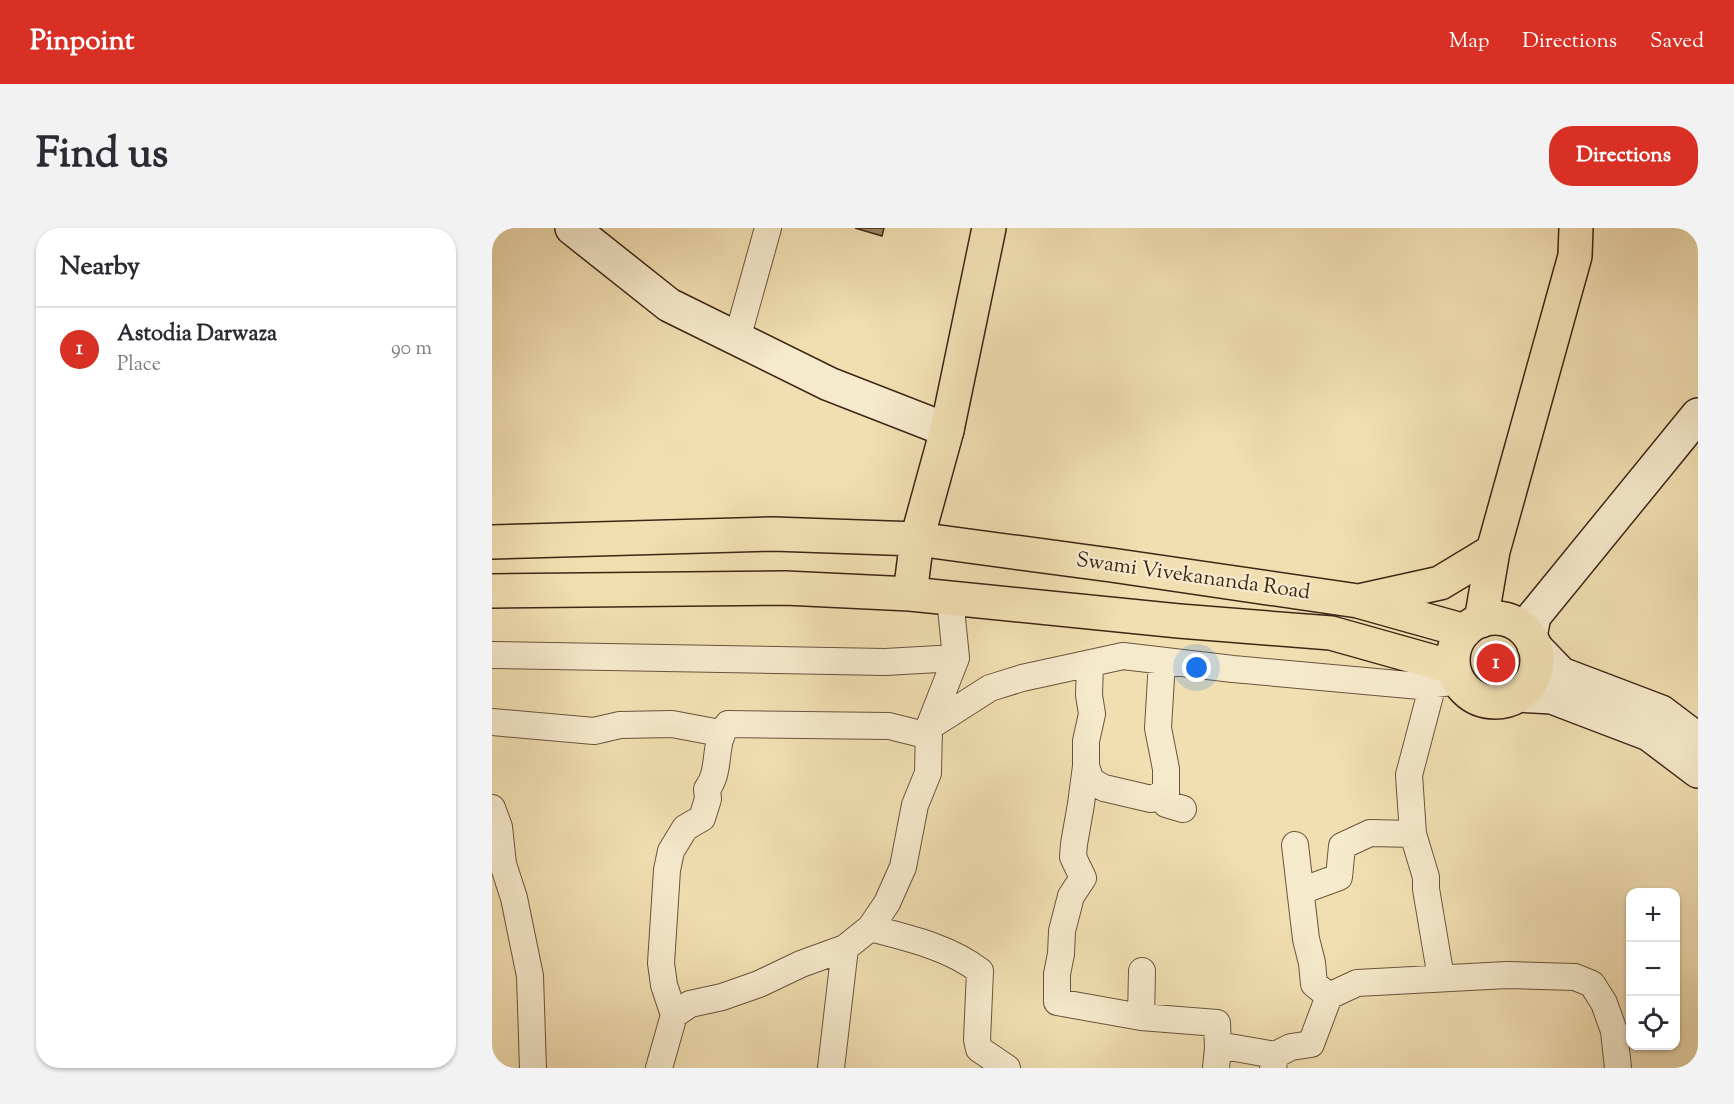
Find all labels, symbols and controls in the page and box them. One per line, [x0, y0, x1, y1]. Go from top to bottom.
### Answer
text: Pinpoint [30, 22, 134, 62]
text: Map [1449, 27, 1489, 57]
text: Directions [1522, 27, 1617, 57]
text: Saved [1650, 27, 1704, 57]
text: Find us [36, 126, 168, 186]
button: Directions [1549, 126, 1698, 186]
text: Nearby [60, 249, 140, 286]
text: Astodia Darwaza [117, 319, 277, 351]
text: 1 [76, 335, 83, 364]
text: 90 m [391, 335, 432, 364]
text: Place [117, 351, 161, 380]
street label: Swami Vivekananda Road [1074, 546, 1312, 608]
pin: 1 [1476, 640, 1516, 686]
your location [1182, 653, 1211, 682]
map controls [1626, 888, 1680, 1050]
button: + [1626, 888, 1680, 942]
button: − [1626, 942, 1680, 996]
button: locate [1626, 996, 1680, 1050]

